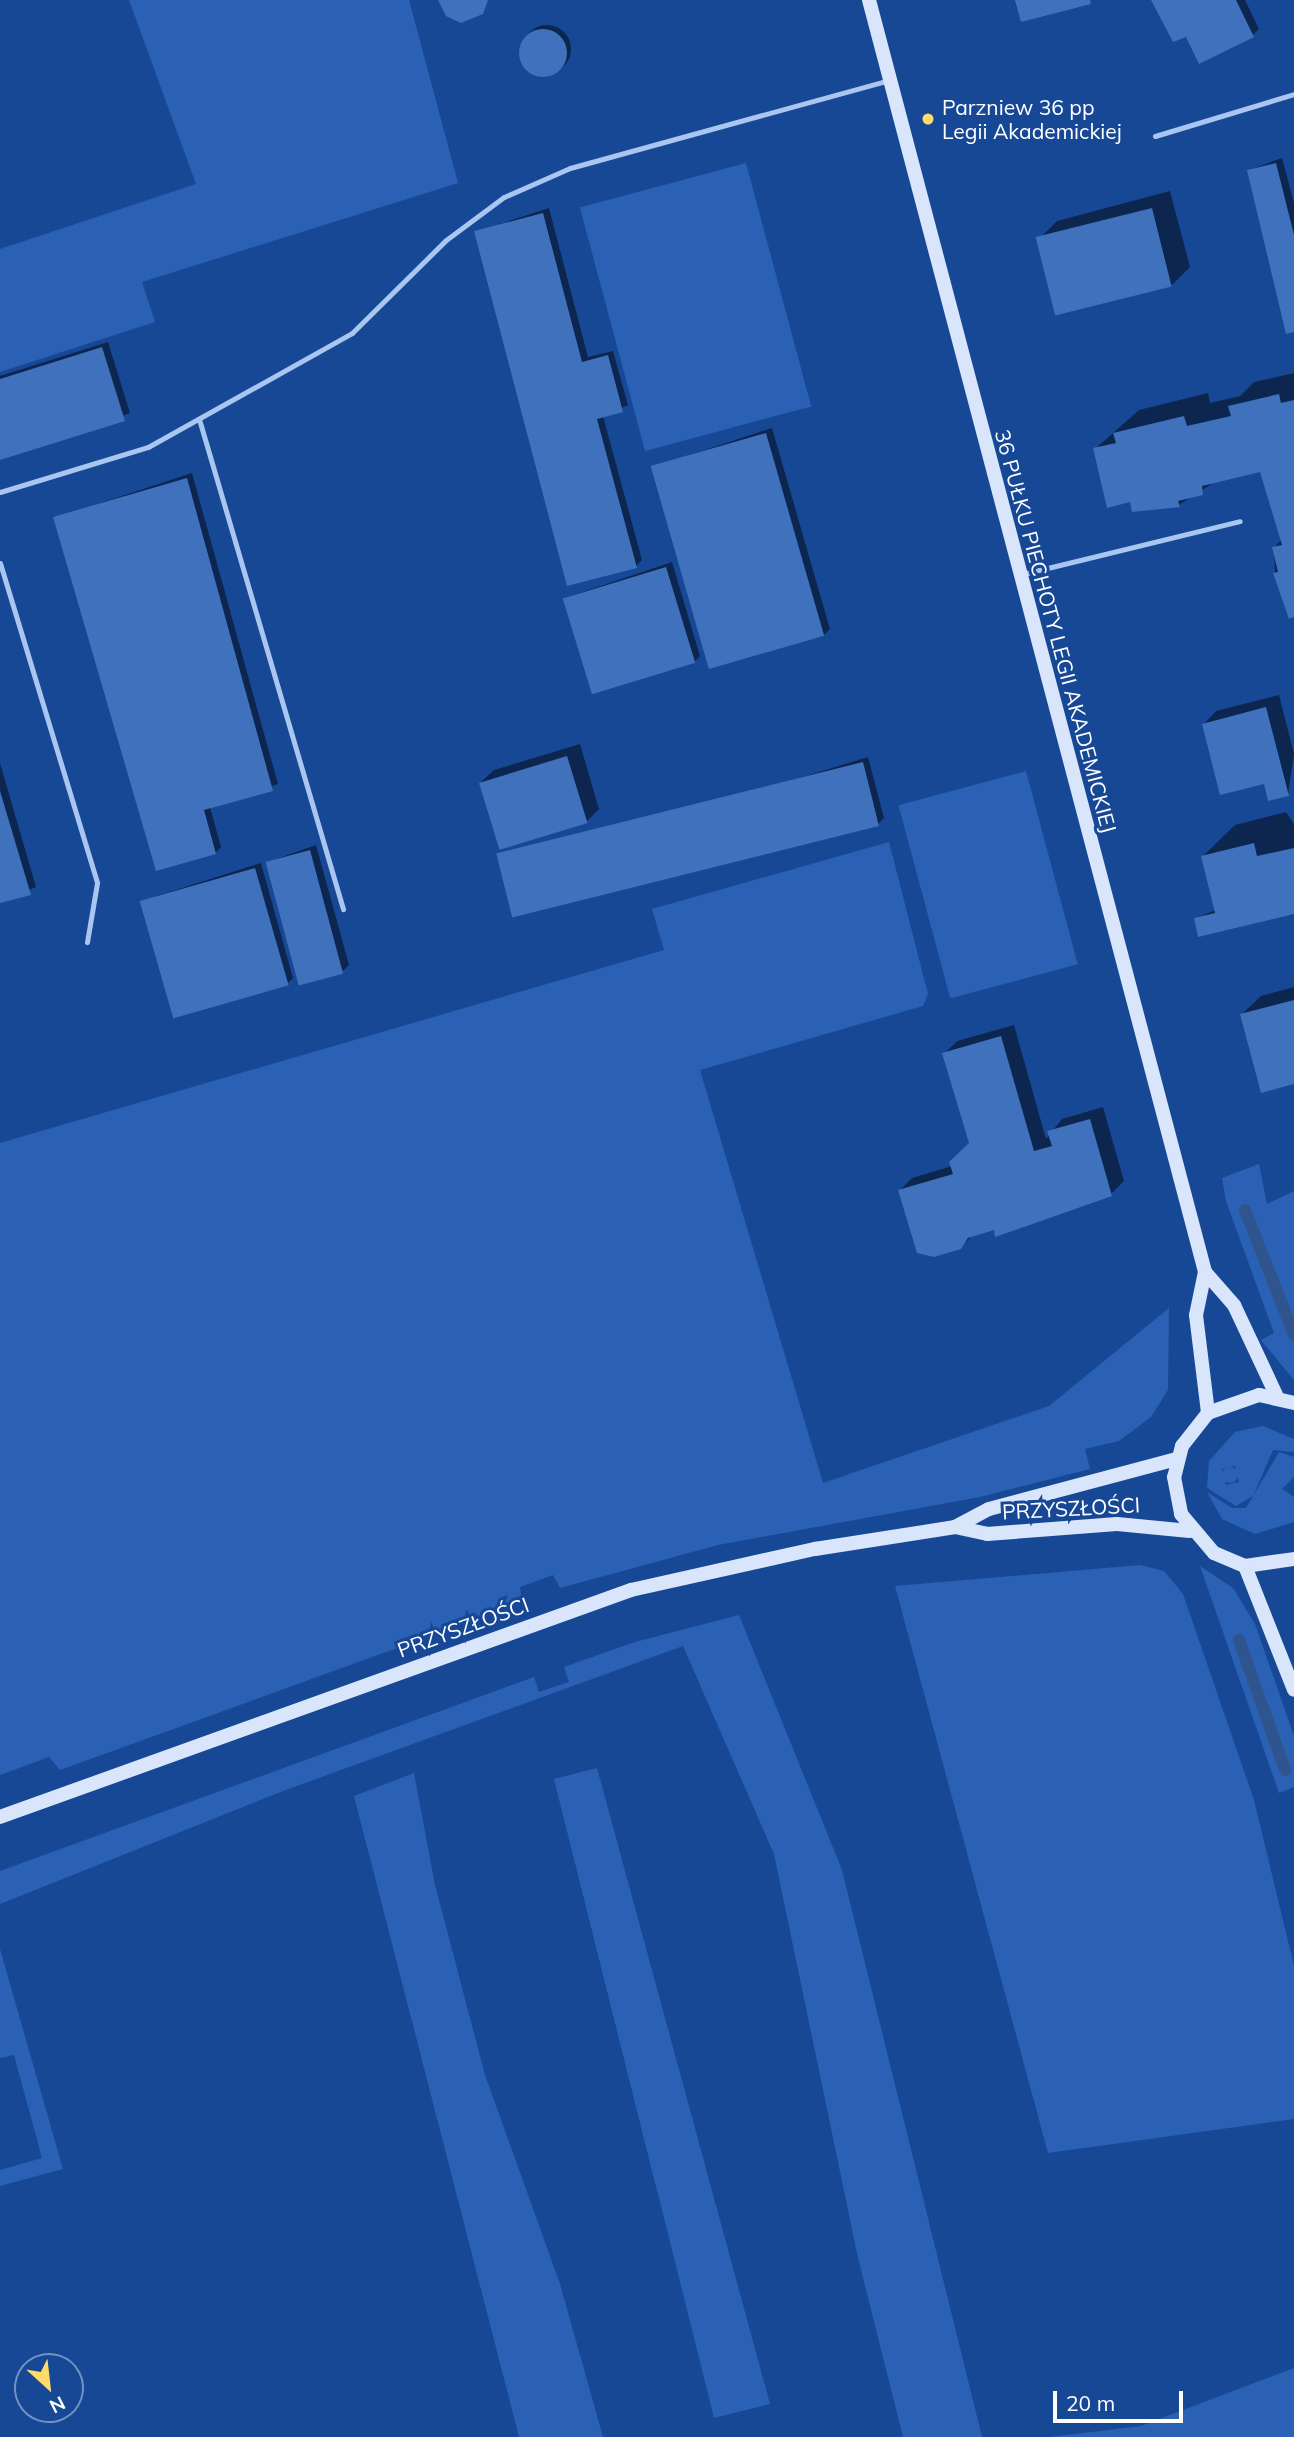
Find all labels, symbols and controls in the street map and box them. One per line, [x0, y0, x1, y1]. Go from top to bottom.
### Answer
place label: Parzniew 36 pp Legii Akademickiej [942, 94, 1122, 144]
marker: Parzniew 36 pp Legii Akademickiej [920, 111, 936, 127]
street label: 36 PUŁKU PIECHOTY LEGII AKADEMICKIEJ [990, 427, 1122, 835]
street label: PRZYSZŁOŚCI [1001, 1492, 1141, 1524]
street label: PRZYSZŁOŚCI [394, 1592, 532, 1662]
north arrow [14, 2353, 84, 2423]
scale bar [1056, 2378, 1186, 2422]
text: 20 m [1066, 2390, 1115, 2416]
text: N [46, 2391, 69, 2419]

